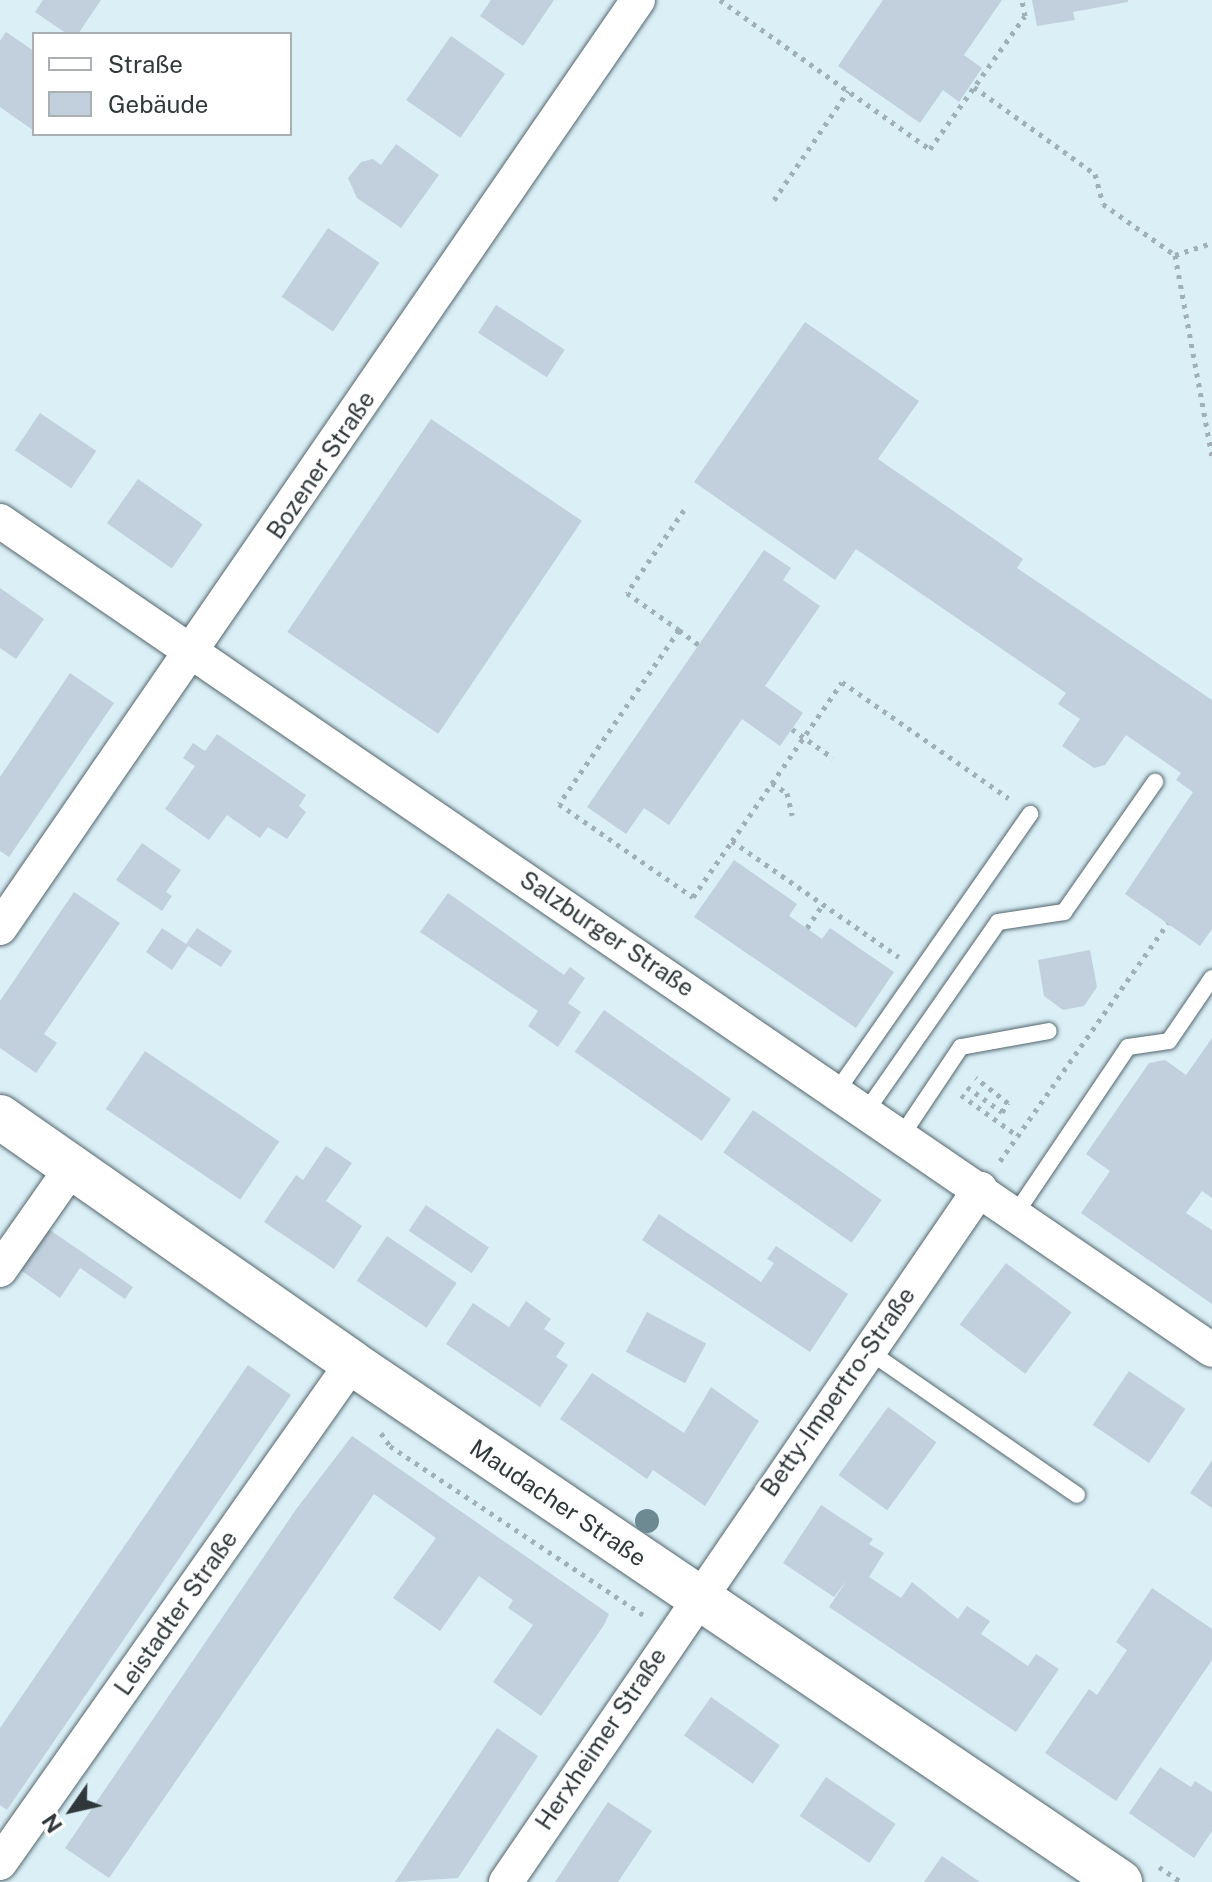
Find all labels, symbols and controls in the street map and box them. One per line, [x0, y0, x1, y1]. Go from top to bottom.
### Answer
legend [32, 32, 292, 136]
text: Straße [108, 50, 183, 78]
text: Gebäude [108, 90, 208, 118]
street label: Bozener Straße [261, 386, 381, 544]
street label: Salzburger Straße [514, 865, 700, 1003]
street label: Betty-Impertro-Straße [755, 1282, 921, 1502]
street label: Maudacher Straße [464, 1433, 652, 1573]
street label: Leistadter Straße [108, 1525, 244, 1701]
street label: Herxheimer Straße [529, 1643, 673, 1835]
north arrow [32, 1770, 112, 1850]
text: N [37, 1809, 68, 1838]

